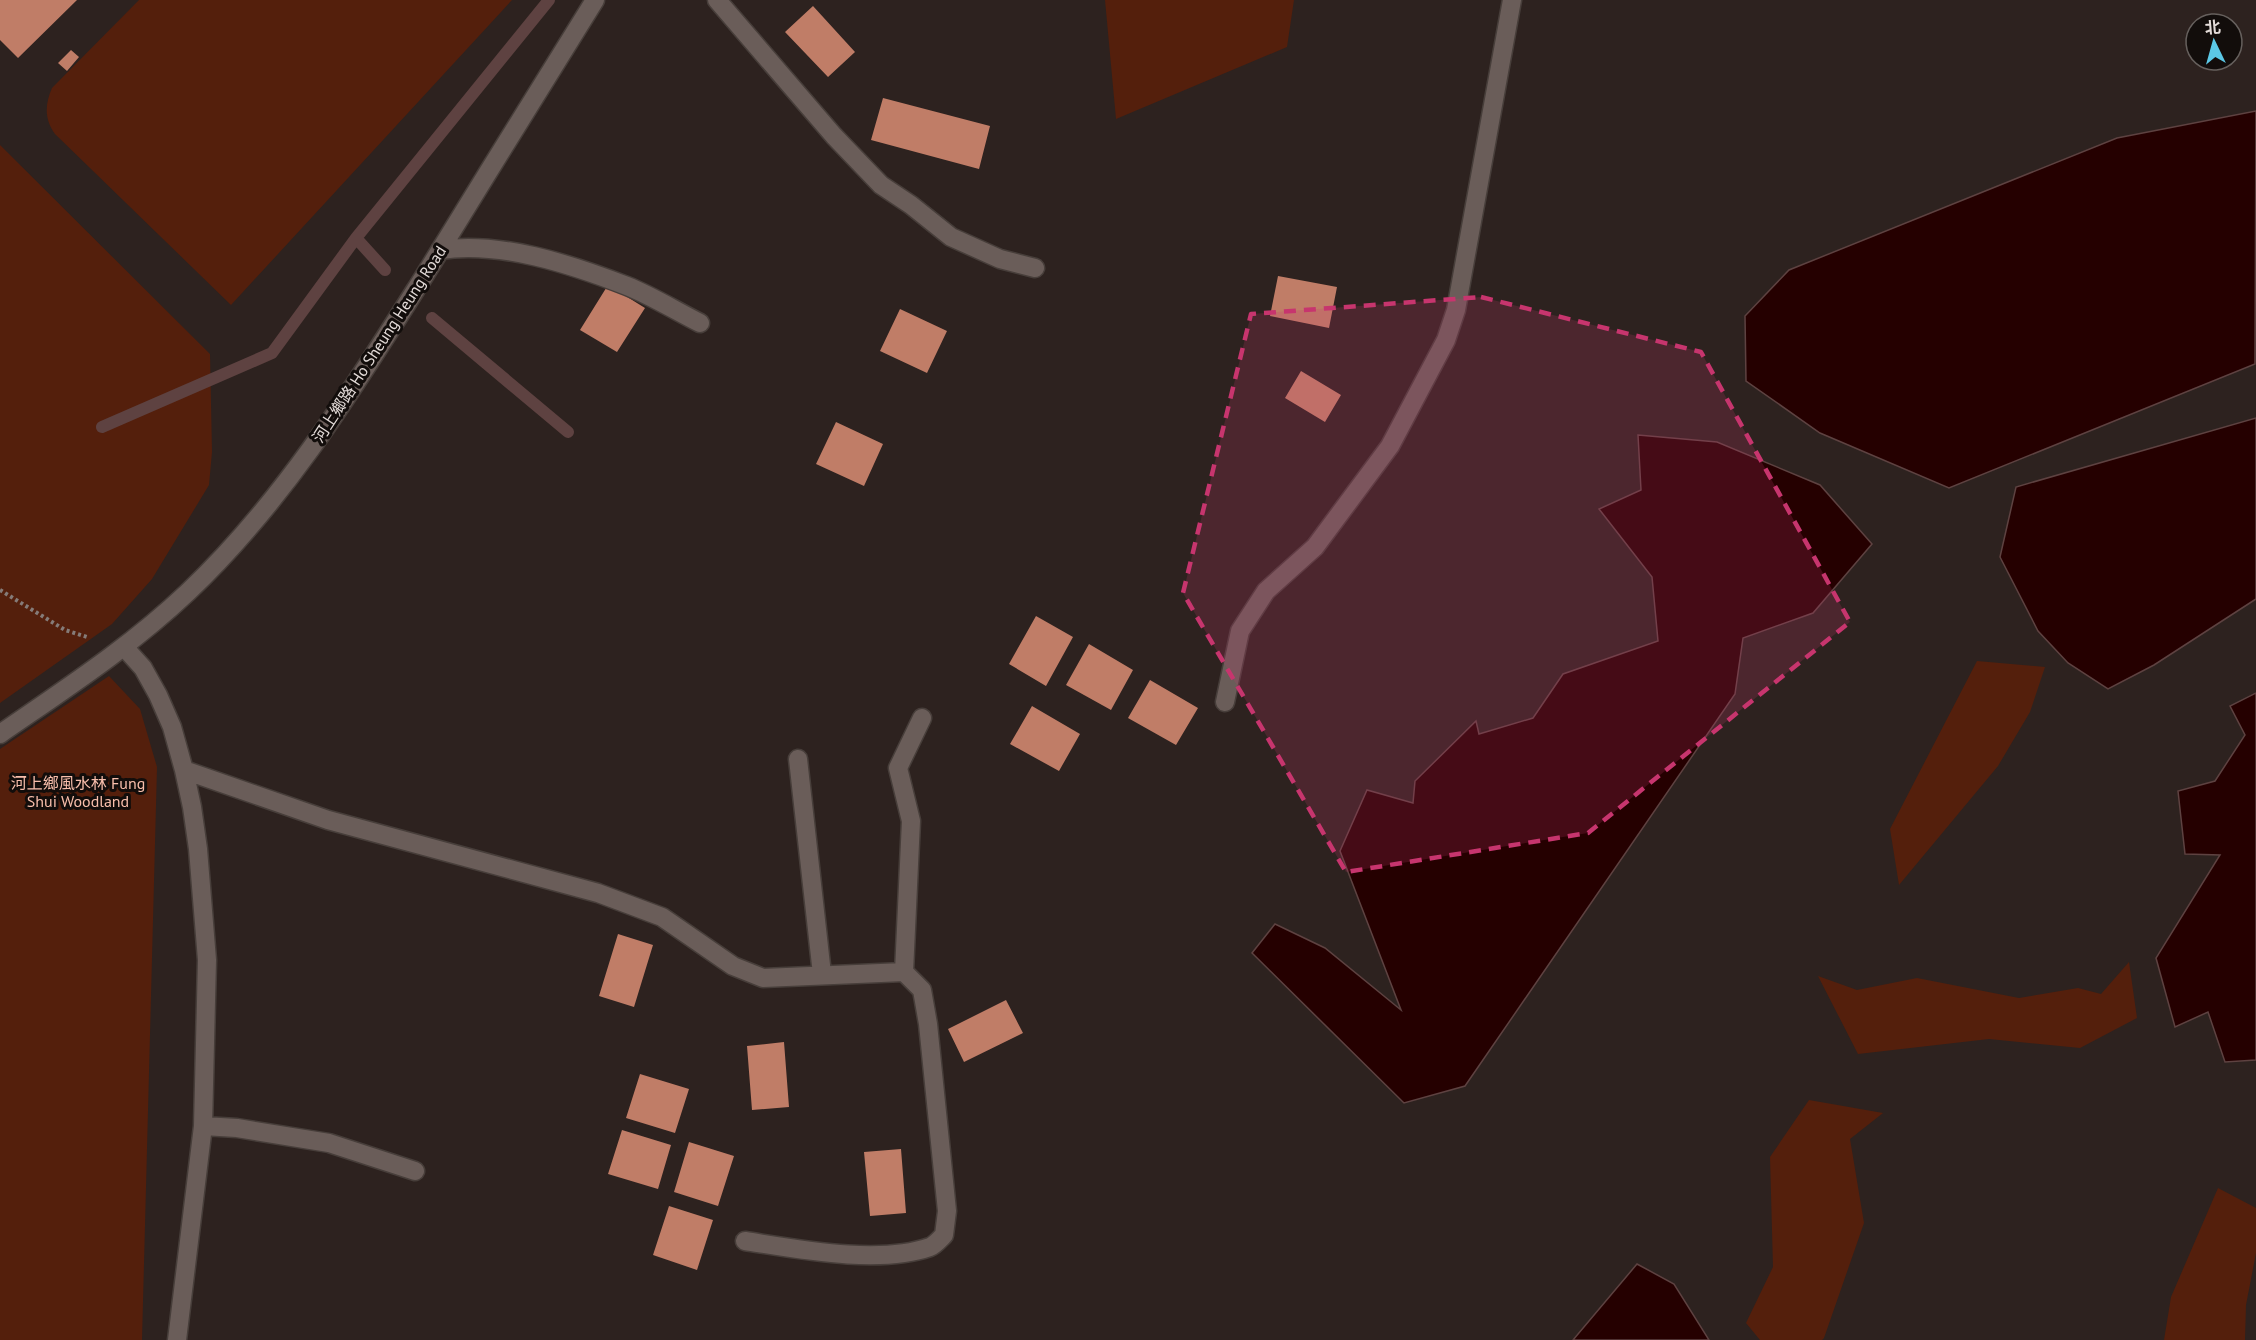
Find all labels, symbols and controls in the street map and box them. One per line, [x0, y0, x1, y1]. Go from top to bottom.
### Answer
north arrow [2184, 12, 2244, 72]
text: 北 [2204, 16, 2222, 38]
street label: 河上鄉路 Ho Sheung Heung Road [308, 242, 450, 446]
park label: 河上鄉風水林 Fung Shui Woodland [11, 773, 145, 811]

